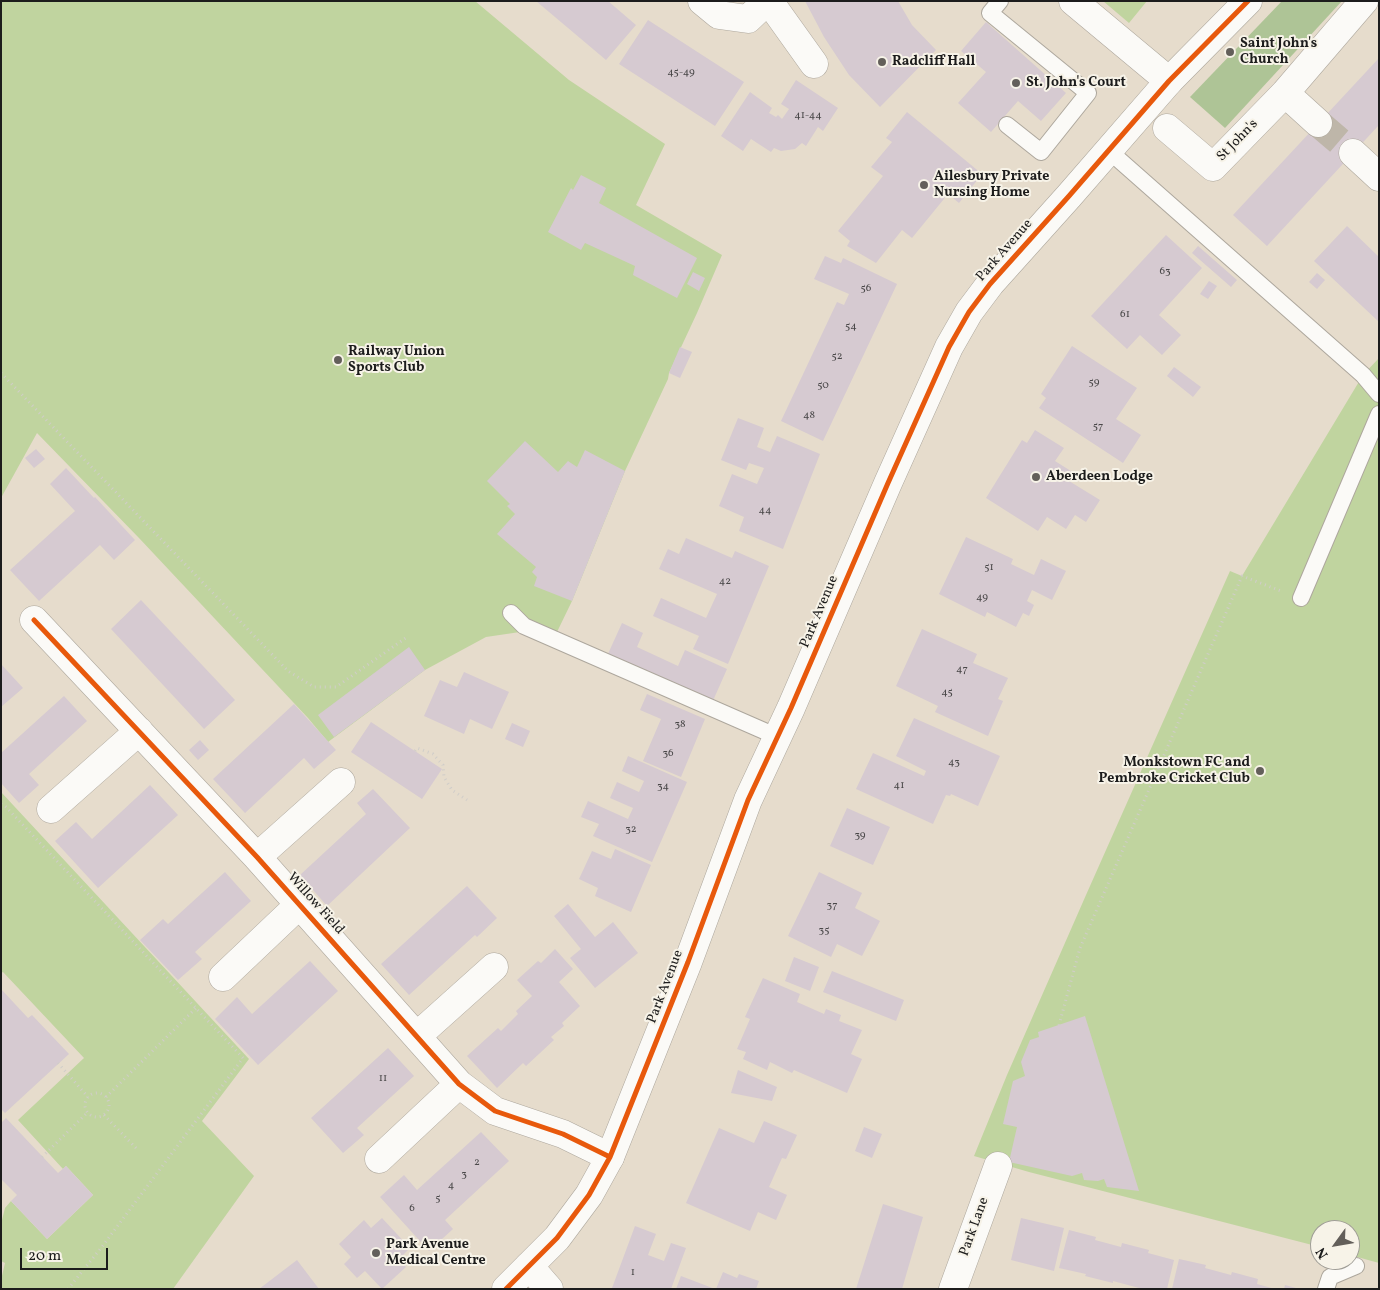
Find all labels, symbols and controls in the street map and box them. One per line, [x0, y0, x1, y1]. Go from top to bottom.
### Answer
place label: Saint John's Church [1240, 36, 1317, 68]
marker: Saint John's Church [1224, 46, 1236, 58]
place label: Radcliff Hall [892, 54, 975, 70]
marker: Radcliff Hall [876, 56, 888, 68]
house number: 45-49 [667, 66, 695, 80]
place label: St. John's Court [1026, 75, 1126, 91]
marker: St. John's Court [1010, 77, 1022, 89]
house number: 41-44 [794, 109, 822, 123]
street label: St John's [1214, 116, 1262, 166]
place label: Ailesbury Private Nursing Home [934, 169, 1049, 202]
marker: Ailesbury Private Nursing Home [918, 179, 930, 191]
street label: Park Avenue [973, 216, 1037, 286]
house number: 63 [1159, 265, 1171, 279]
house number: 56 [861, 282, 871, 296]
house number: 61 [1120, 308, 1130, 322]
house number: 54 [845, 320, 857, 334]
place label: Railway Union Sports Club [348, 344, 445, 377]
house number: 52 [831, 350, 843, 364]
marker: Railway Union Sports Club [332, 354, 344, 366]
house number: 59 [1089, 376, 1099, 390]
house number: 50 [817, 379, 829, 393]
house number: 48 [803, 409, 815, 423]
house number: 57 [1093, 420, 1103, 434]
place label: Aberdeen Lodge [1046, 469, 1153, 485]
marker: Aberdeen Lodge [1030, 471, 1042, 483]
house number: 44 [758, 504, 772, 518]
house number: 51 [984, 561, 994, 575]
street label: Park Avenue [797, 573, 843, 651]
house number: 42 [719, 575, 731, 589]
house number: 49 [976, 591, 988, 605]
house number: 47 [956, 663, 968, 677]
house number: 45 [941, 686, 953, 700]
house number: 38 [674, 718, 686, 732]
house number: 36 [662, 747, 674, 761]
place label: Monkstown FC and Pembroke Cricket Club [1099, 755, 1250, 788]
house number: 43 [948, 756, 960, 770]
marker: Monkstown FC and Pembroke Cricket Club [1254, 765, 1266, 777]
house number: 41 [894, 779, 904, 793]
house number: 34 [657, 780, 669, 794]
house number: 32 [625, 823, 637, 837]
house number: 39 [854, 829, 866, 843]
street label: Willow Field [283, 870, 347, 938]
house number: 37 [827, 899, 837, 913]
house number: 35 [819, 924, 829, 938]
street label: Park Avenue [644, 948, 688, 1026]
house number: 11 [379, 1072, 387, 1086]
house number: 2 [474, 1156, 480, 1170]
house number: 3 [461, 1168, 467, 1182]
house number: 4 [448, 1179, 454, 1193]
house number: 5 [435, 1192, 441, 1206]
street label: Park Lane [957, 1195, 993, 1259]
house number: 6 [409, 1202, 415, 1216]
north arrow [1310, 1220, 1360, 1270]
place label: Park Avenue Medical Centre [386, 1237, 486, 1270]
scale bar [22, 1238, 110, 1270]
text: N [1312, 1243, 1333, 1262]
text: 20 m [28, 1246, 61, 1267]
marker: Park Avenue Medical Centre [370, 1247, 382, 1259]
house number: 1 [631, 1266, 635, 1280]

